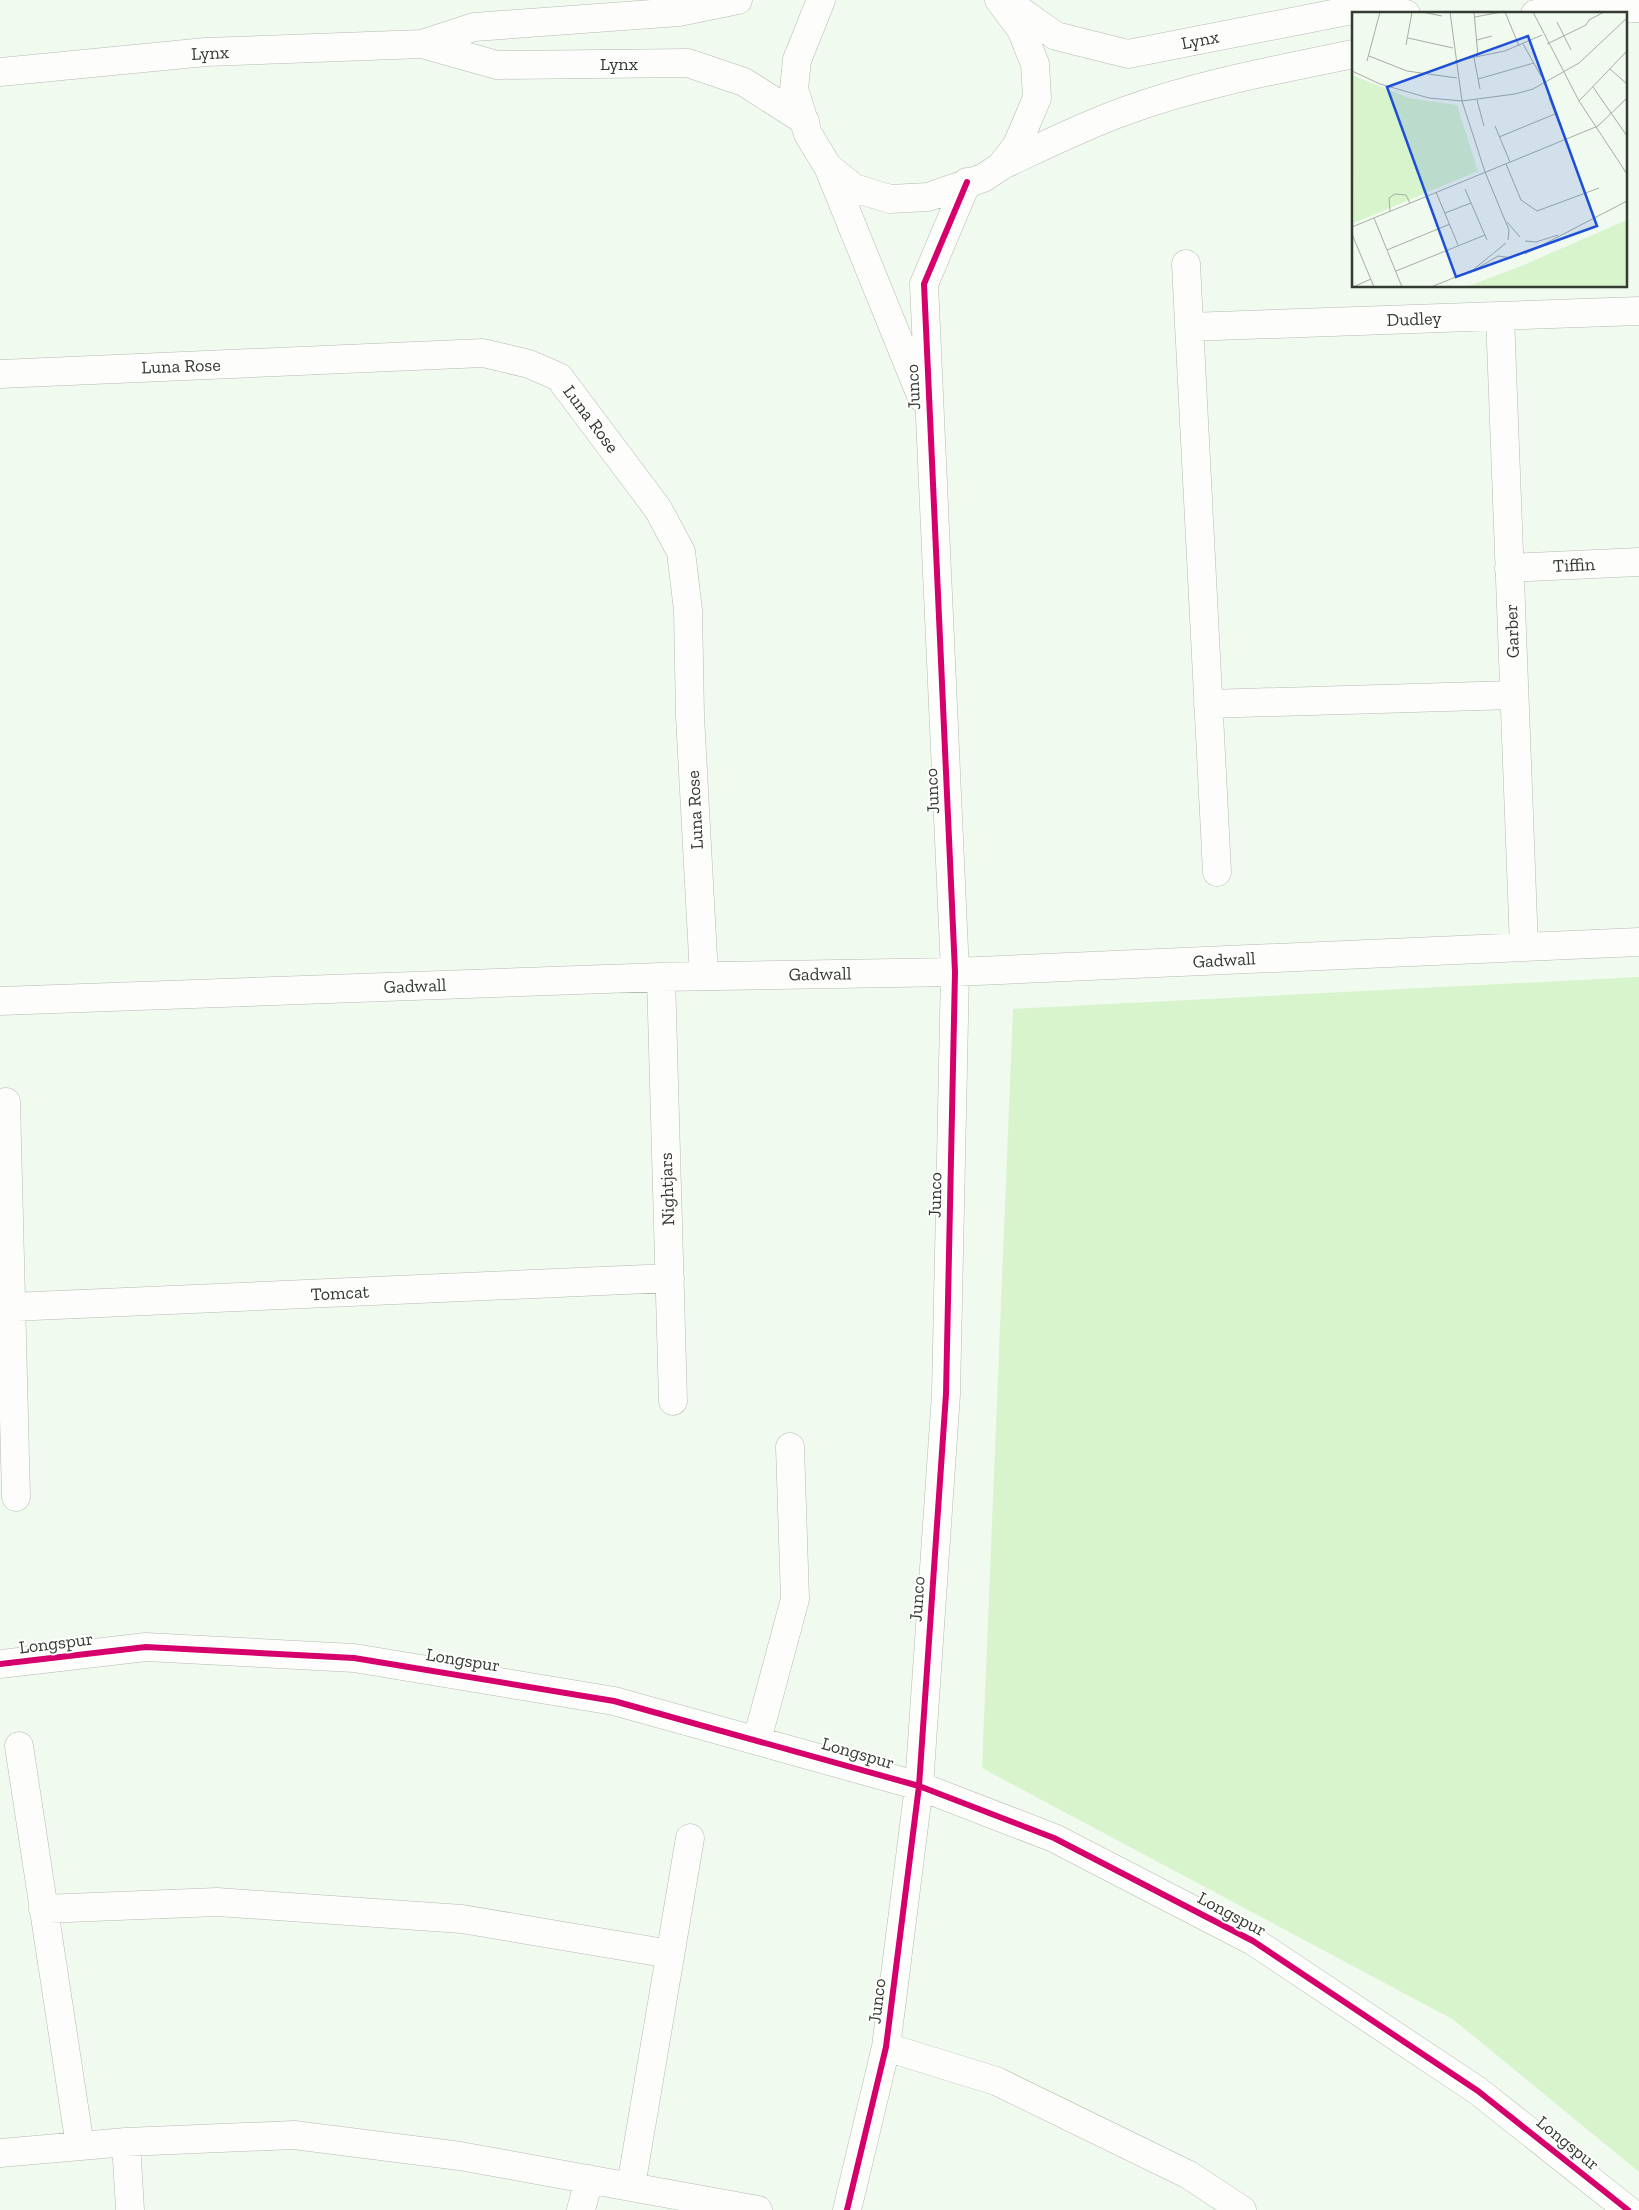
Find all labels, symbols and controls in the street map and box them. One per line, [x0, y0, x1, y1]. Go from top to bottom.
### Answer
inset map [1352, 12, 1626, 288]
street label: Lynx [1179, 26, 1221, 54]
street label: Lynx [191, 41, 229, 65]
street label: Lynx [600, 53, 638, 75]
street label: Dudley [1386, 307, 1443, 331]
street label: Luna Rose [141, 354, 221, 378]
street label: Junco [901, 364, 925, 410]
street label: Luna Rose [558, 381, 624, 457]
street label: Tiffin [1552, 553, 1596, 577]
street label: Garber [1500, 603, 1524, 659]
street label: Junco [920, 768, 944, 814]
street label: Luna Rose [682, 770, 708, 850]
street label: Gadwall [1192, 947, 1256, 973]
street label: Gadwall [788, 962, 852, 986]
street label: Gadwall [383, 974, 447, 998]
street label: Nightjars [655, 1152, 679, 1226]
street label: Junco [924, 1172, 946, 1218]
street label: Tomcat [310, 1280, 370, 1306]
street label: Junco [904, 1575, 930, 1623]
street label: Longspur [18, 1628, 94, 1658]
street label: Longspur [424, 1643, 502, 1677]
street label: Longspur [819, 1732, 897, 1774]
street label: Longspur [1194, 1887, 1270, 1941]
street label: Junco [863, 1977, 891, 2025]
street label: Longspur [1532, 2111, 1604, 2175]

